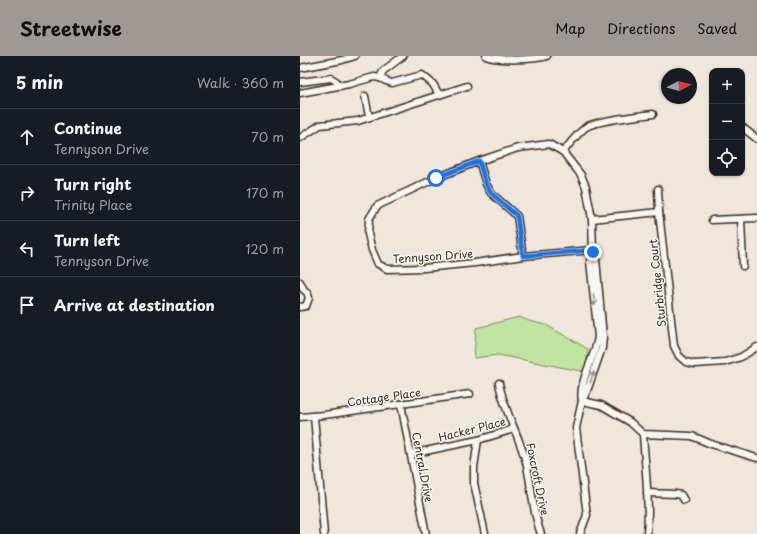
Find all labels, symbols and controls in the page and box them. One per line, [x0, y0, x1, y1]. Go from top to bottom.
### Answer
text: Streetwise [20, 14, 122, 42]
text: Map [555, 18, 585, 39]
text: Directions [607, 18, 675, 39]
text: Saved [697, 18, 737, 39]
north arrow [661, 68, 697, 104]
map controls [709, 68, 745, 176]
button: + [709, 68, 745, 104]
text: 5 min [16, 69, 63, 95]
text: Walk · 360 m [197, 73, 284, 92]
button: − [709, 104, 745, 140]
text: Continue [54, 116, 122, 139]
icon: ahead [16, 126, 38, 148]
text: 70 m [251, 127, 284, 146]
text: Tennyson Drive [54, 139, 149, 158]
button: locate [709, 140, 745, 176]
route start [427, 169, 445, 187]
text: Turn right [54, 172, 131, 195]
icon: right [16, 182, 38, 204]
text: 170 m [246, 183, 284, 202]
text: Trinity Place [54, 195, 132, 214]
text: Turn left [54, 228, 120, 251]
icon: left [16, 238, 38, 260]
street label: Sturbridge Court [644, 238, 670, 328]
text: 120 m [245, 239, 284, 258]
route end [584, 243, 602, 261]
street label: Tennyson Drive [392, 245, 474, 267]
text: Tennyson Drive [54, 251, 149, 270]
text: Arrive at destination [54, 293, 215, 316]
one-way arrow [591, 293, 598, 306]
icon: arrive [16, 294, 38, 316]
one-way arrow [588, 372, 596, 384]
street label: Cottage Place [346, 383, 422, 411]
street label: Hacker Place [437, 412, 508, 446]
street label: Central Drive [408, 431, 438, 504]
street label: Foxcroft Drive [522, 441, 554, 517]

